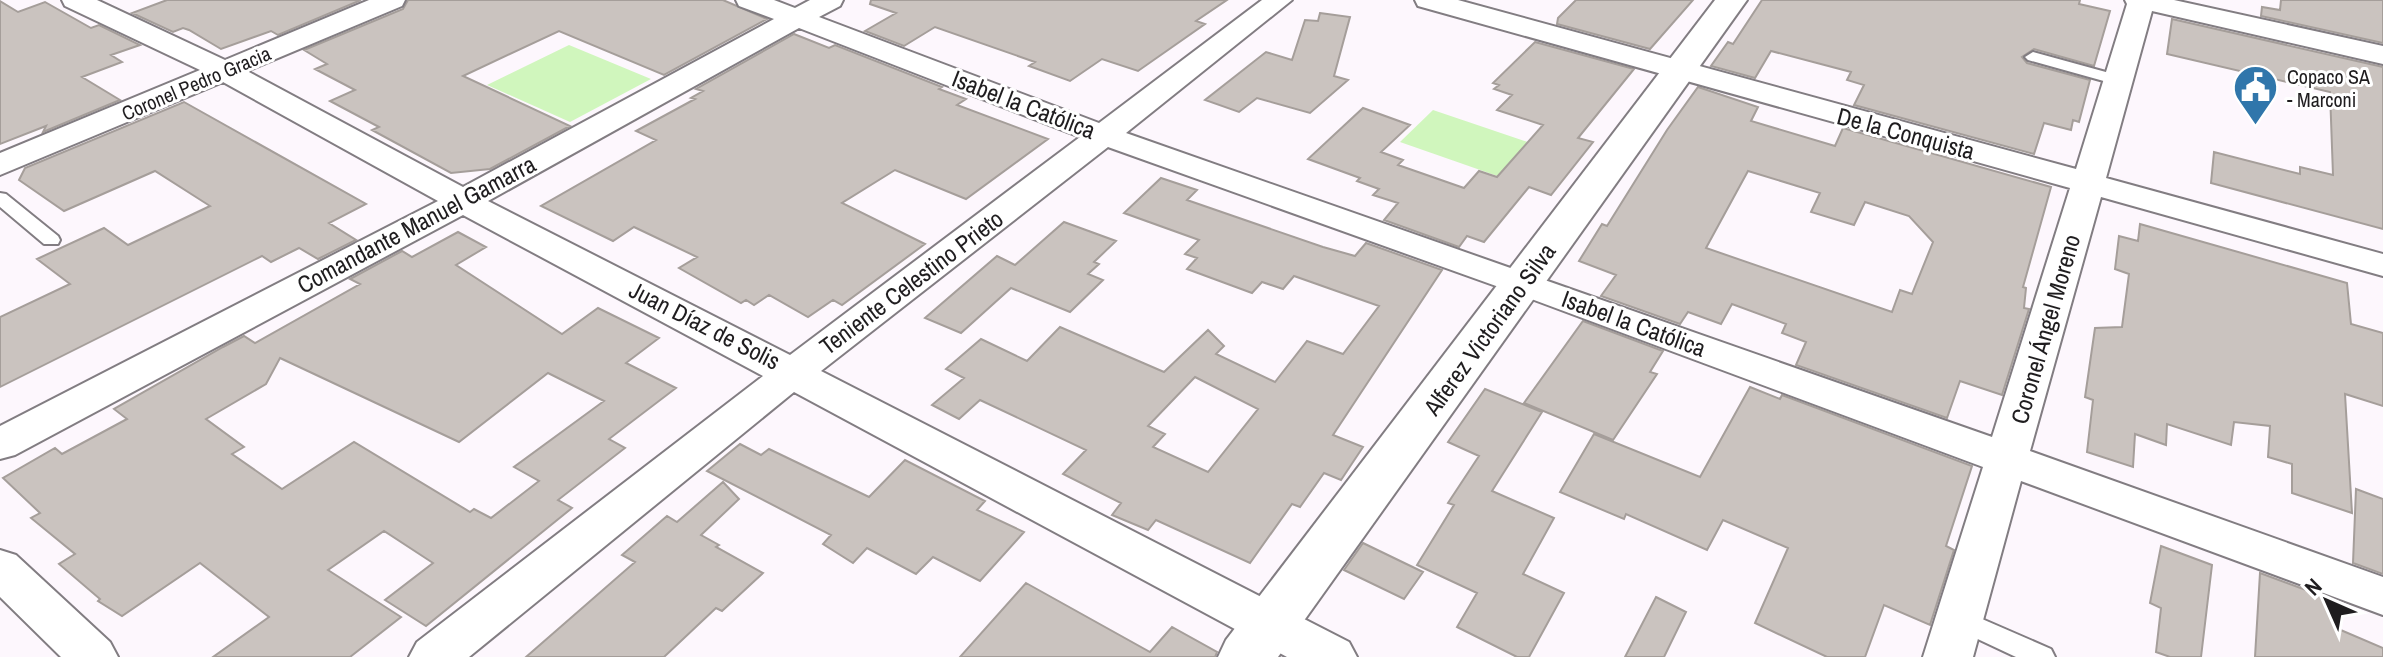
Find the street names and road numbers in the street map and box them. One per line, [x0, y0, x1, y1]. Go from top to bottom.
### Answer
street label: Coronel Pedro Gracia [117, 39, 275, 127]
street label: Isabel la Católica [948, 62, 1100, 146]
street label: De la Conquista [1834, 99, 1978, 167]
street label: Comandante Manuel Gamarra [291, 147, 541, 301]
street label: Teniente Celestino Prieto [813, 202, 1009, 362]
street label: Coronel Ángel Moreno [2003, 230, 2087, 428]
street label: Alferez Victoriano Silva [1415, 237, 1562, 422]
street label: Juan Díaz de Solis [624, 273, 786, 377]
street label: Isabel la Católica [1558, 282, 1710, 364]

